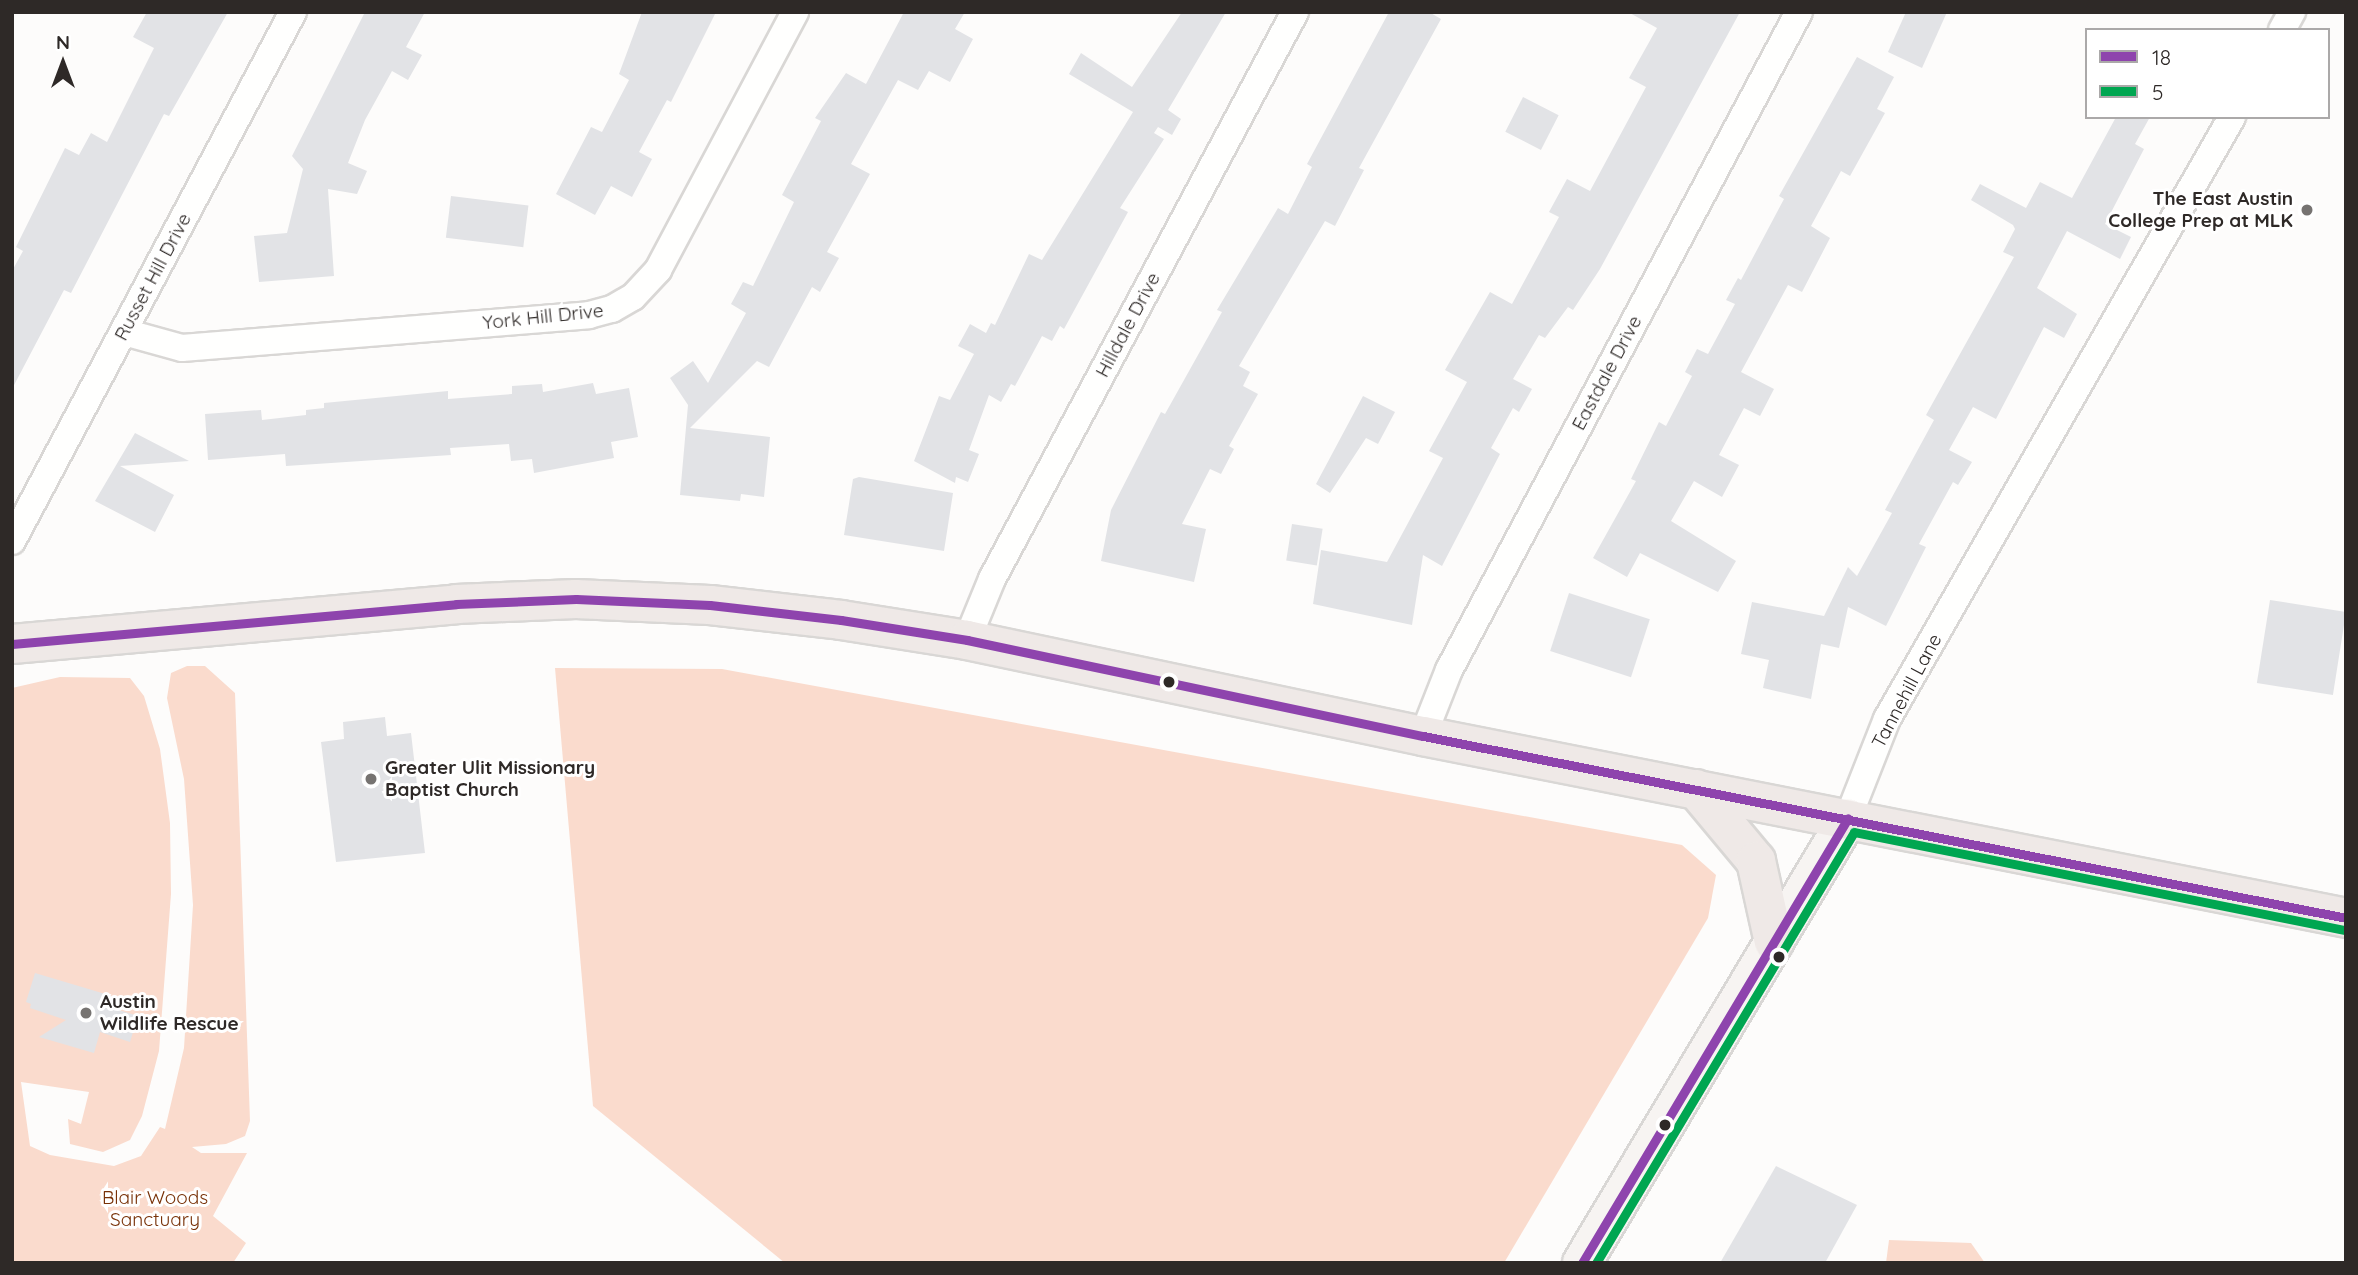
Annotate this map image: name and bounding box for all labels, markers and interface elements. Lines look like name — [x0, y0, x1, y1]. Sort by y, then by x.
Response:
north arrow — [28, 28, 98, 98]
legend — [2085, 28, 2330, 119]
text: N — [56, 30, 70, 54]
text: 18 — [2152, 44, 2171, 70]
text: 5 — [2152, 79, 2163, 105]
place label: The East Austin College Prep at MLK — [2108, 188, 2293, 232]
marker: The East Austin College Prep at MLK — [2299, 202, 2315, 218]
street label: Russet Hill Drive — [110, 209, 196, 345]
street label: Hilldale Drive — [1091, 269, 1165, 381]
street label: York Hill Drive — [481, 299, 605, 335]
street label: Eastdale Drive — [1567, 312, 1647, 434]
street label: Tannehill Lane — [1867, 630, 1947, 752]
unlabelled marker — [1162, 675, 1176, 689]
place label: Greater Ulit Missionary Baptist Church — [385, 757, 595, 801]
marker: Greater Ulit Missionary Baptist Church — [363, 771, 379, 787]
unlabelled marker — [1772, 950, 1786, 964]
place label: Austin Wildlife Rescue — [100, 991, 239, 1035]
marker: Austin Wildlife Rescue — [78, 1005, 94, 1021]
unlabelled marker — [1658, 1118, 1672, 1132]
park label: Blair Woods Sanctuary — [102, 1187, 208, 1231]

